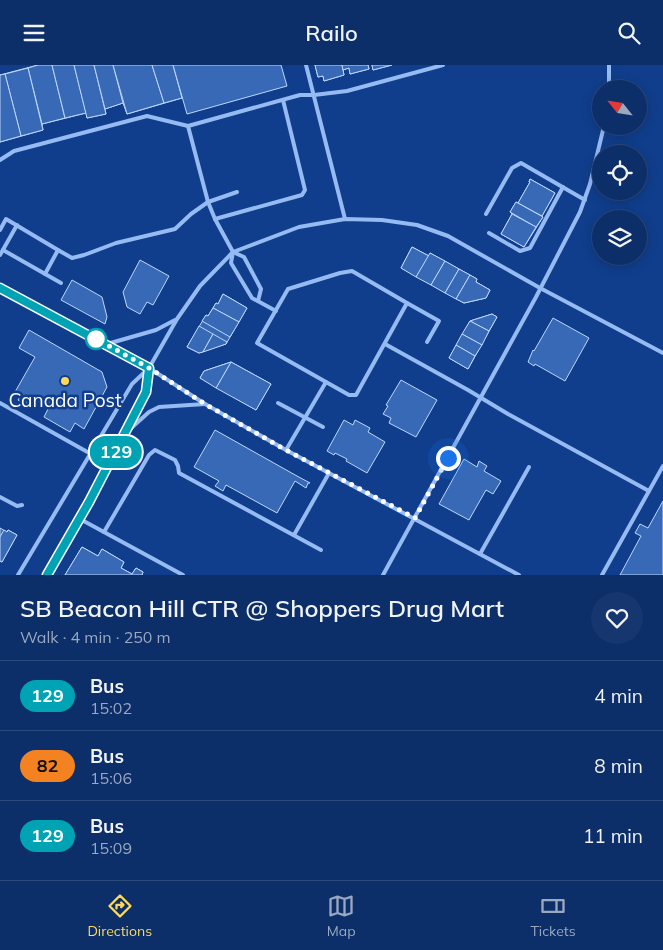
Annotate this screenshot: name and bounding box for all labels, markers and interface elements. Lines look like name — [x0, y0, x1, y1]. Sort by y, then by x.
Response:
icon: menu — [20, 19, 48, 47]
text: Railo — [305, 19, 358, 47]
icon: search — [615, 19, 643, 47]
north arrow — [592, 80, 648, 135]
map controls — [592, 80, 647, 265]
button: locate — [592, 145, 647, 200]
button: layers — [592, 210, 647, 265]
unlabelled marker — [85, 328, 107, 350]
marker: Canada Post — [59, 375, 71, 387]
place label: Canada Post — [8, 388, 122, 412]
line badge: 129 — [87, 436, 145, 468]
text: 129 — [100, 440, 132, 463]
your location — [436, 446, 461, 471]
button: heart — [591, 592, 643, 644]
text: SB Beacon Hill CTR @ Shoppers Drug Mart — [20, 593, 504, 623]
text: Walk · 4 min · 250 m — [20, 627, 171, 647]
text: Bus — [90, 674, 124, 698]
text: 129 — [31, 684, 64, 707]
text: 4 min — [594, 684, 643, 708]
text: 15:02 — [90, 698, 132, 718]
text: Bus — [90, 744, 124, 768]
text: 82 — [37, 754, 58, 777]
text: 8 min — [594, 754, 643, 778]
text: 15:06 — [90, 768, 132, 788]
text: Bus — [90, 814, 124, 838]
text: 129 — [31, 824, 64, 847]
text: 11 min — [583, 824, 643, 848]
text: 15:09 — [90, 838, 132, 858]
tab: Directions — [87, 892, 152, 940]
tab: Map — [327, 892, 356, 940]
tab: Tickets — [530, 892, 576, 940]

